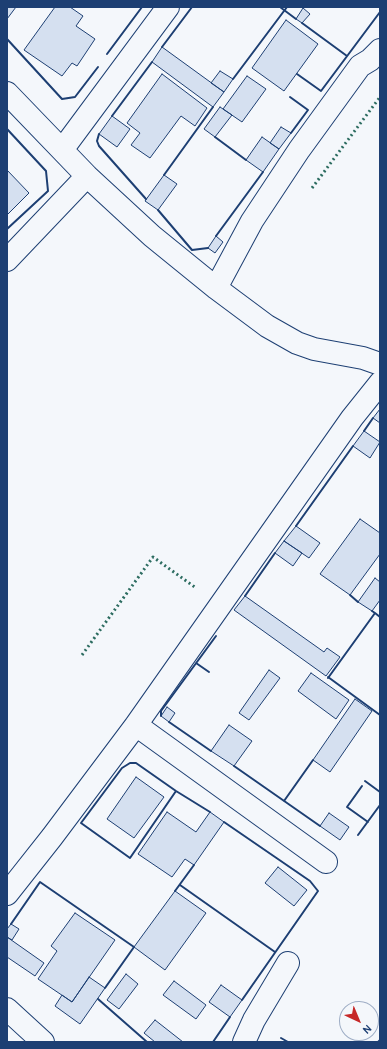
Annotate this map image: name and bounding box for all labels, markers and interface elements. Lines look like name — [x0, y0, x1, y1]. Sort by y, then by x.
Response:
north arrow — [339, 1001, 379, 1041]
text: N — [360, 1022, 374, 1037]

